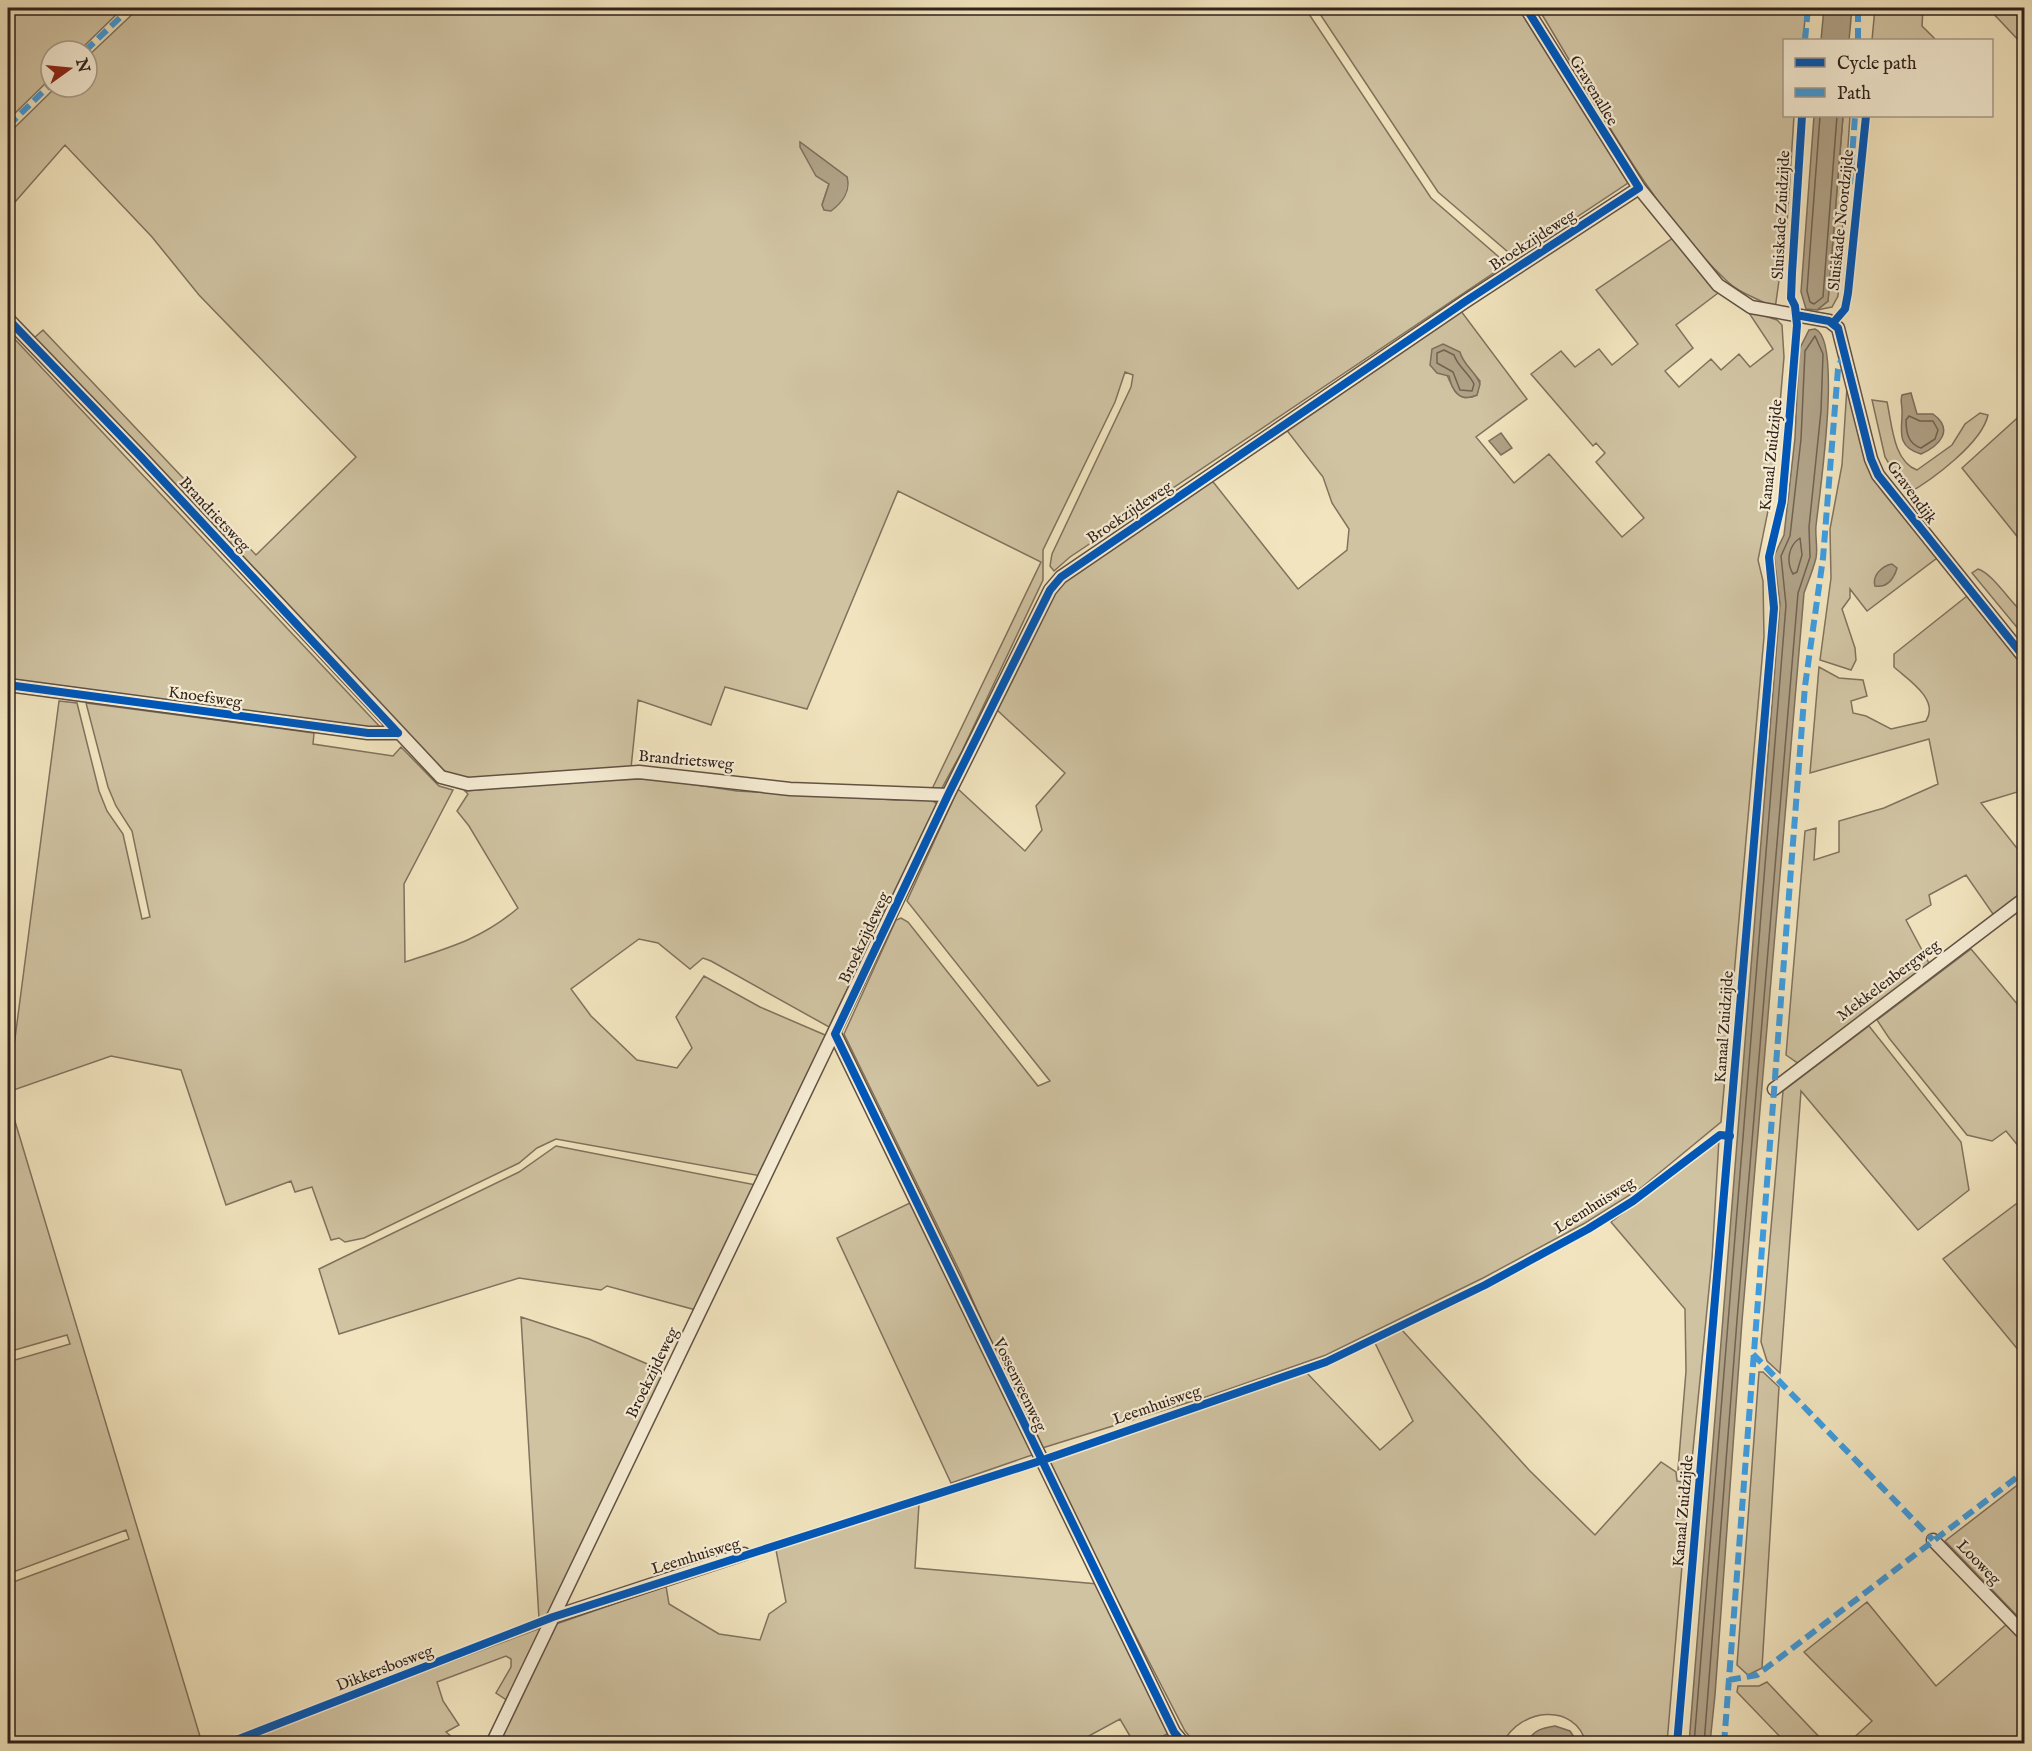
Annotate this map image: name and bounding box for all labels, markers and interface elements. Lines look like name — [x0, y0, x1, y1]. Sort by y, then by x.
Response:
north arrow — [39, 39, 99, 99]
legend — [1783, 39, 1993, 117]
street label: Gravenallee — [1564, 52, 1622, 130]
text: Cycle path — [1837, 53, 1917, 76]
text: N — [70, 55, 93, 75]
text: Path — [1837, 83, 1871, 106]
street label: Sluiskade Noordzijde — [1825, 148, 1859, 292]
street label: Sluiskade Zuidzijde — [1769, 150, 1795, 280]
street label: Broekzijdeweg — [1486, 206, 1580, 276]
street label: Kanaal Zuidzijde — [1756, 398, 1788, 512]
street label: Gravendijk — [1881, 457, 1941, 529]
street label: Brandrietsweg — [174, 473, 254, 557]
street label: Broekzijdeweg — [1083, 477, 1177, 549]
street label: Knoefsweg — [167, 683, 243, 713]
street label: Brandrietsweg — [638, 747, 735, 775]
street label: Broekzijdeweg — [835, 889, 895, 987]
street label: Mekkelenbergweg — [1834, 936, 1945, 1026]
street label: Kanaal Zuidzijde — [1711, 970, 1739, 1084]
street label: Leemhuisweg — [1551, 1173, 1639, 1239]
street label: Broekzijdeweg — [622, 1324, 684, 1422]
street label: Vossenveenweg — [987, 1334, 1050, 1435]
street label: Leemhuisweg — [1110, 1382, 1204, 1430]
street label: Kanaal Zuidzijde — [1669, 1454, 1699, 1568]
street label: Leemhuisweg — [649, 1534, 743, 1580]
street label: Looweg — [1952, 1536, 2005, 1590]
street label: Dikkersbosweg — [334, 1641, 437, 1697]

